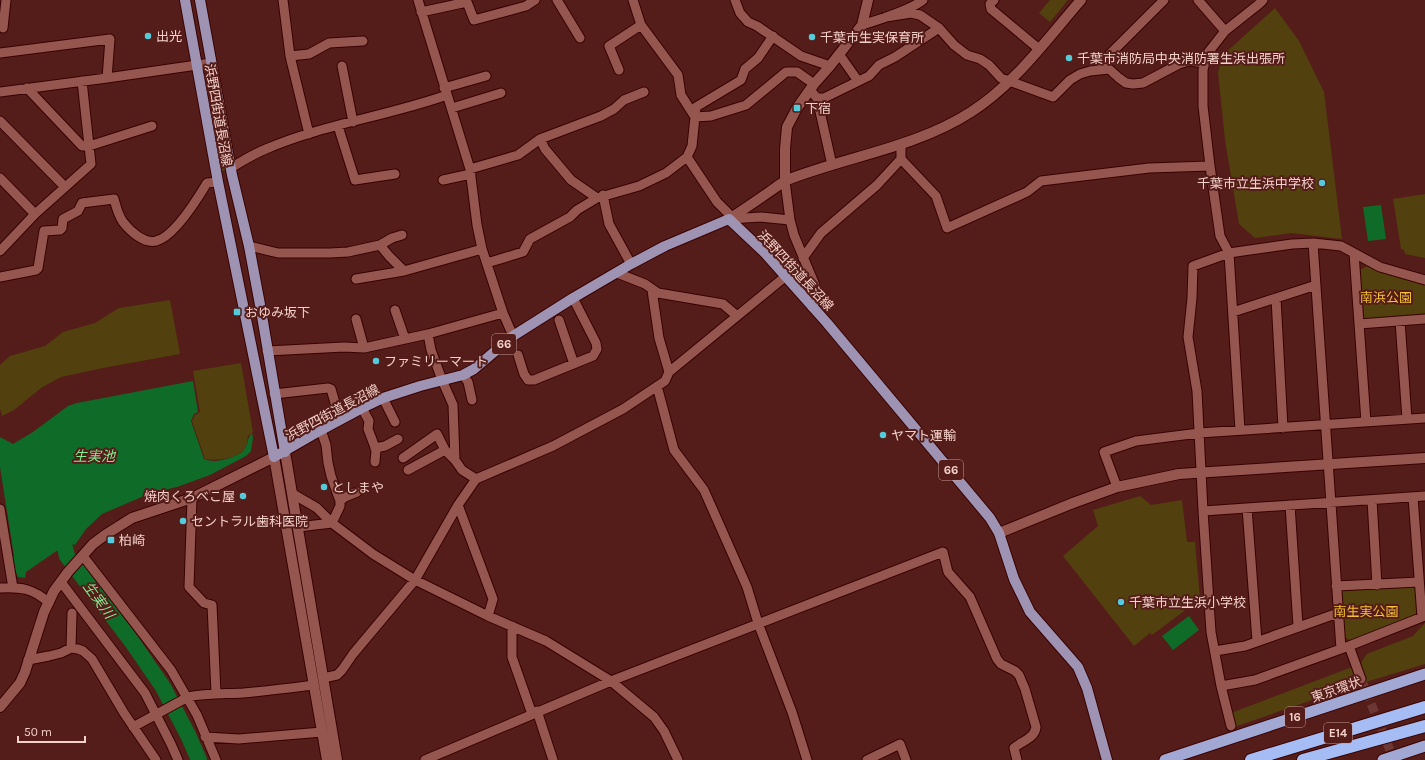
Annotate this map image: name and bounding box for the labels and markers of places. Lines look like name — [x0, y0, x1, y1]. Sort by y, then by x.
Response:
place label: 出光 — [156, 29, 182, 44]
place label: 千葉市生実保育所 — [820, 30, 924, 45]
marker: 出光 — [143, 31, 153, 41]
marker: 千葉市生実保育所 — [807, 32, 817, 42]
place label: 千葉市消防局中央消防署生浜出張所 — [1077, 51, 1285, 66]
marker: 千葉市消防局中央消防署生浜出張所 — [1064, 53, 1074, 63]
place label: 下宿 — [805, 101, 831, 116]
marker: 下宿 — [792, 103, 802, 113]
place label: 千葉市立生浜中学校 — [1197, 176, 1314, 191]
marker: 千葉市立生浜中学校 — [1317, 178, 1327, 188]
place label: おゆみ坂下 — [245, 305, 310, 320]
marker: おゆみ坂下 — [232, 307, 242, 317]
place label: ファミリーマート — [384, 354, 488, 369]
marker: ファミリーマート — [371, 356, 381, 366]
place label: ヤマト運輸 — [891, 428, 956, 443]
marker: ヤマト運輸 — [878, 430, 888, 440]
place label: としまや — [332, 480, 384, 495]
marker: としまや — [319, 482, 329, 492]
place label: 焼肉くろべこ屋 — [144, 489, 235, 504]
marker: 焼肉くろべこ屋 — [238, 491, 248, 501]
place label: セントラル歯科医院 — [191, 514, 308, 529]
marker: セントラル歯科医院 — [178, 516, 188, 526]
place label: 柏崎 — [119, 533, 145, 548]
marker: 柏崎 — [106, 535, 116, 545]
place label: 千葉市立生浜小学校 — [1129, 595, 1246, 610]
marker: 千葉市立生浜小学校 — [1116, 597, 1126, 607]

